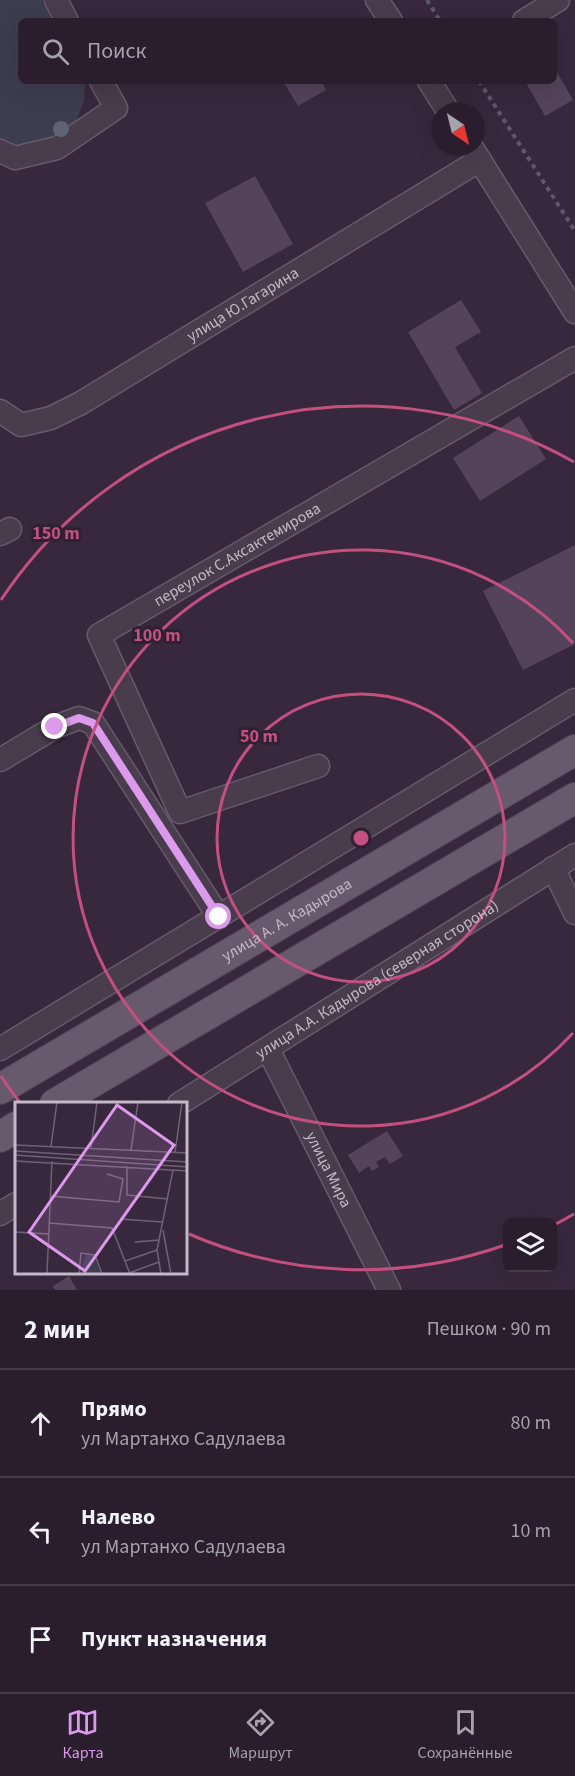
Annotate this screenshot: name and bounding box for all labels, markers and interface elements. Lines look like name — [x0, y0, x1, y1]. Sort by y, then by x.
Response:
search box — [18, 18, 557, 84]
icon: search — [39, 35, 72, 68]
text: Поиск — [87, 35, 146, 67]
north arrow — [431, 102, 485, 156]
street label: улица Ю.Гагарина — [183, 262, 303, 347]
street label: переулок С.Аксактемирова — [150, 497, 325, 612]
text: 150 m — [32, 521, 80, 546]
text: 100 m — [133, 623, 181, 648]
route end — [41, 713, 67, 739]
text: 50 m — [240, 724, 278, 749]
centre of rings — [351, 828, 371, 848]
street label: улица А. А. Кадырова — [218, 873, 356, 967]
street label: улица А.А. Кадырова (северная сторона) — [251, 895, 503, 1064]
route start — [205, 903, 231, 929]
inset map — [15, 1102, 188, 1275]
street label: улица Мира — [300, 1128, 357, 1212]
map controls — [503, 1218, 557, 1272]
button: layers — [503, 1218, 557, 1272]
text: 2 мин — [24, 1311, 90, 1348]
text: Пешком · 90 m — [427, 1315, 551, 1343]
text: Прямо — [81, 1393, 147, 1425]
icon: ahead — [24, 1407, 57, 1440]
text: 80 m — [511, 1409, 551, 1437]
text: ул Мартанхо Садулаева — [81, 1425, 286, 1453]
text: Налево — [81, 1501, 155, 1533]
icon: left — [24, 1515, 57, 1548]
text: 10 m — [511, 1517, 551, 1545]
text: ул Мартанхо Садулаева — [81, 1533, 286, 1561]
icon: arrive — [24, 1623, 57, 1656]
text: Пункт назначения — [81, 1623, 267, 1655]
tab: Карта — [62, 1706, 103, 1764]
tab: Маршрут — [228, 1706, 293, 1764]
tab: Сохранённые — [418, 1706, 513, 1764]

